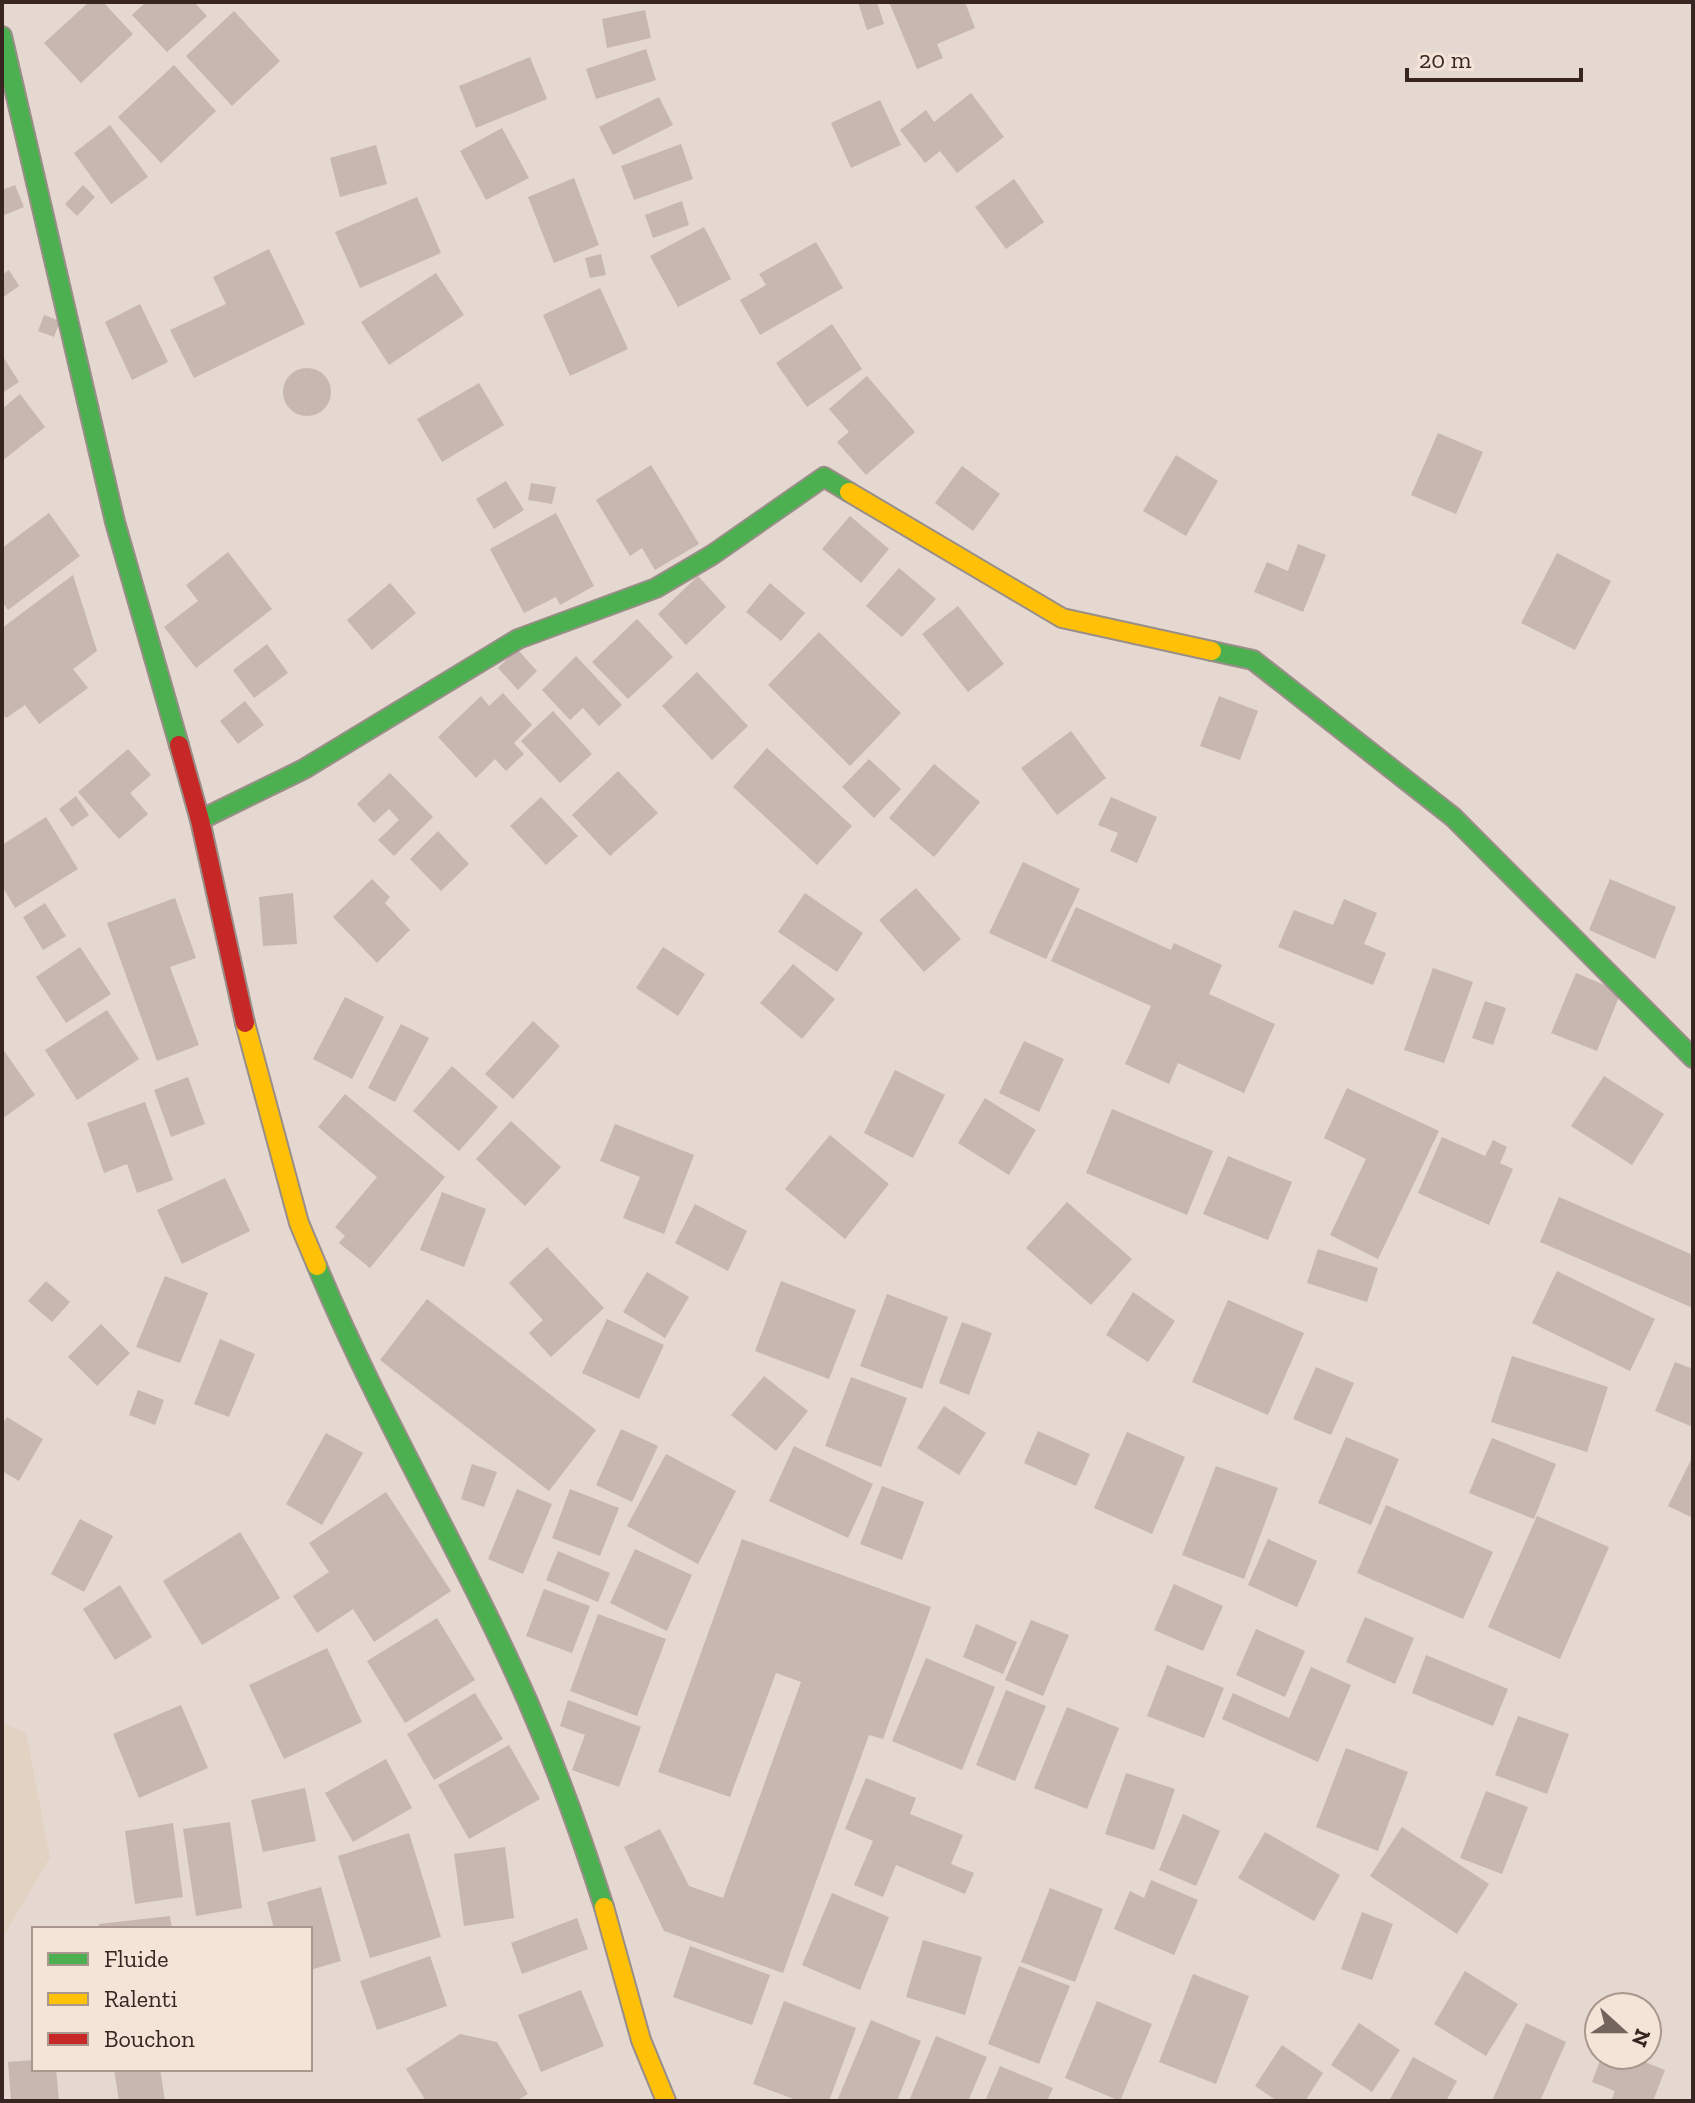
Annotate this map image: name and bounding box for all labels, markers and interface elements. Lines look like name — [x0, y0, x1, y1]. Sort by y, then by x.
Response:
scale bar — [1407, 32, 1581, 82]
text: 20 m — [1419, 45, 1472, 74]
legend — [32, 1927, 312, 2071]
text: Fluide — [104, 1944, 168, 1973]
text: Ralenti — [104, 1984, 178, 2013]
north arrow — [1583, 1991, 1663, 2071]
text: Bouchon — [104, 2024, 195, 2053]
text: N — [1626, 2025, 1657, 2051]

